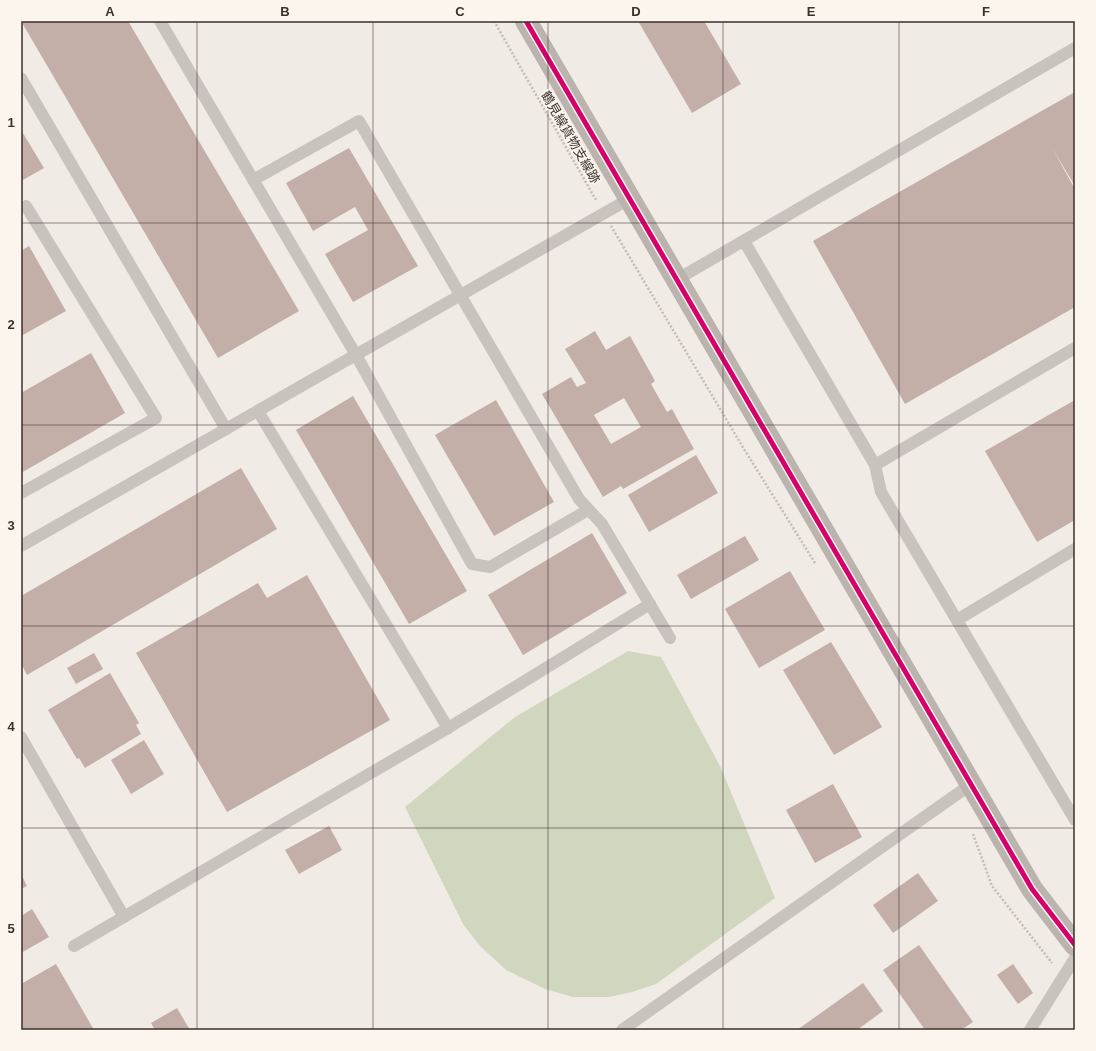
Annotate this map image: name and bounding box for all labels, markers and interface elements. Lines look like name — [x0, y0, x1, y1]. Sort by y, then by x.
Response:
text: A — [105, 4, 115, 19]
text: B — [280, 4, 290, 19]
text: C — [455, 4, 465, 19]
text: D — [631, 4, 641, 19]
text: E — [807, 4, 816, 19]
text: F — [982, 4, 990, 19]
street label: 鶴見線貨物支線跡 — [538, 88, 603, 186]
text: 1 — [7, 115, 15, 130]
text: 2 — [7, 317, 15, 332]
text: 3 — [7, 518, 15, 533]
text: 4 — [7, 719, 15, 734]
text: 5 — [7, 921, 15, 936]

